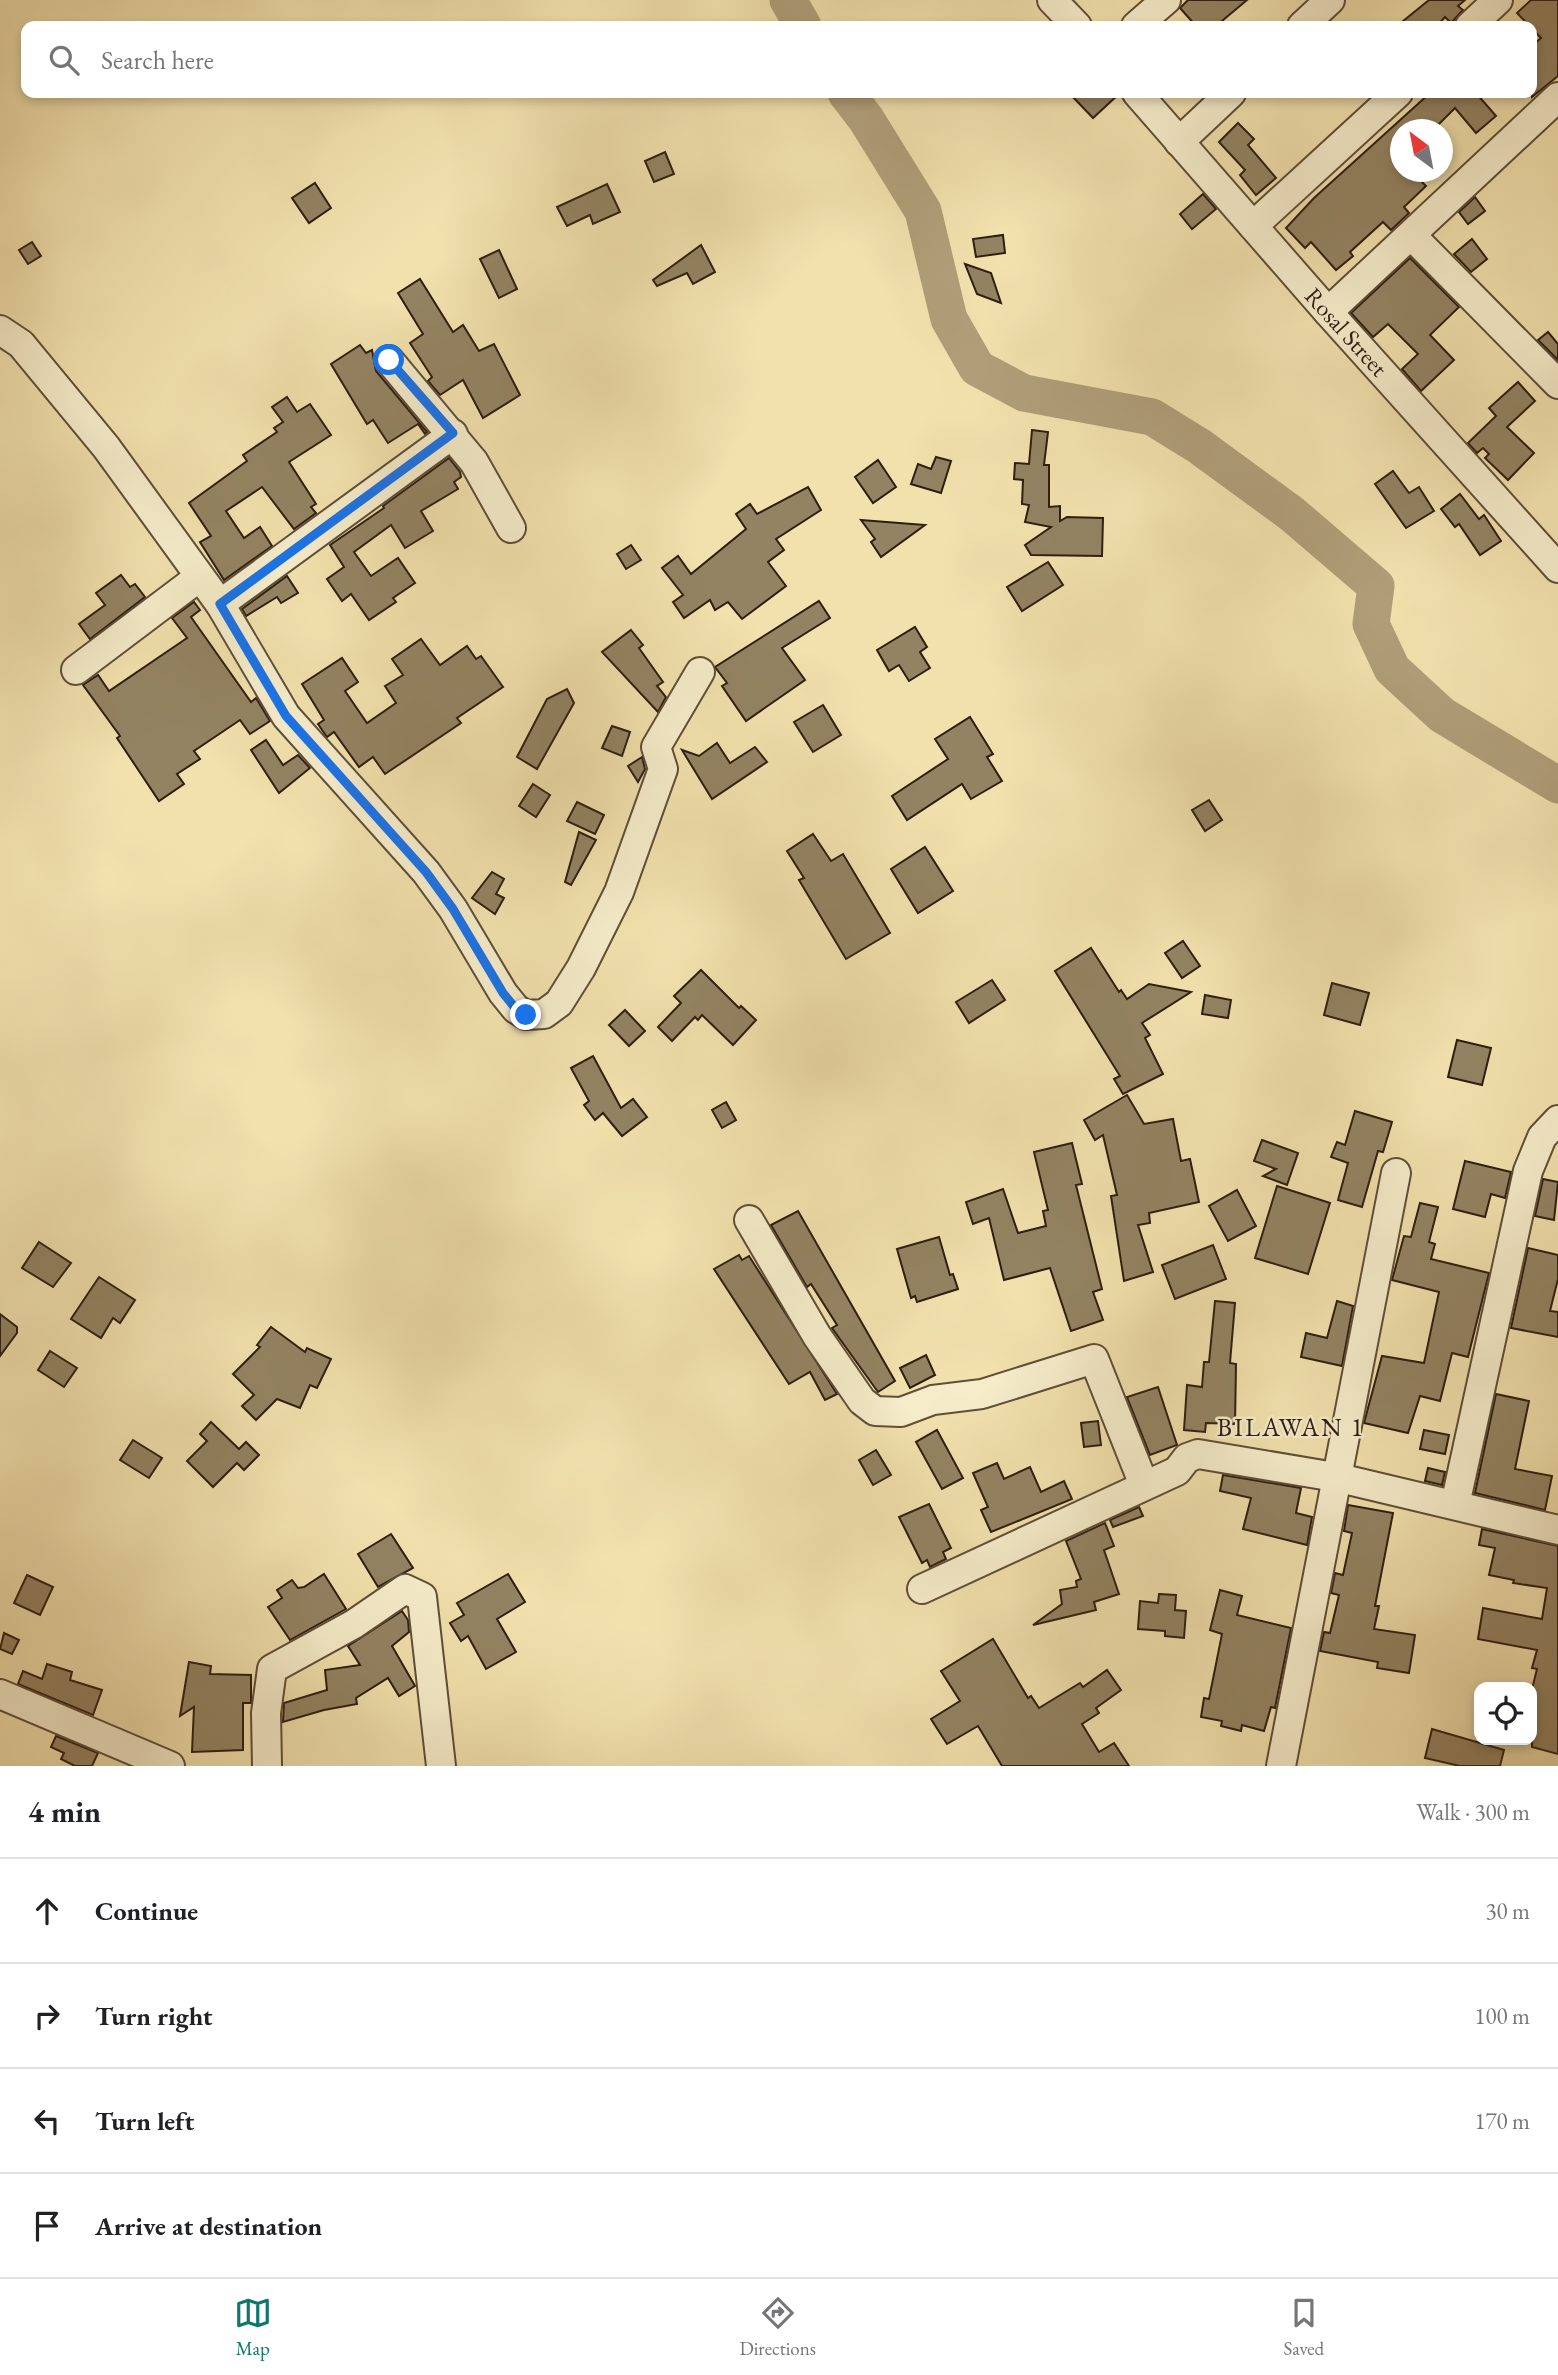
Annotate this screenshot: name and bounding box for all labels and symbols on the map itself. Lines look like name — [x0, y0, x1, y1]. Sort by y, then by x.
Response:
north arrow — [1390, 119, 1453, 182]
street label: Rosal Street — [1298, 281, 1395, 383]
route start — [373, 344, 404, 375]
route end — [510, 999, 541, 1030]
district label: BILAWAN 1 — [1217, 1410, 1365, 1444]

